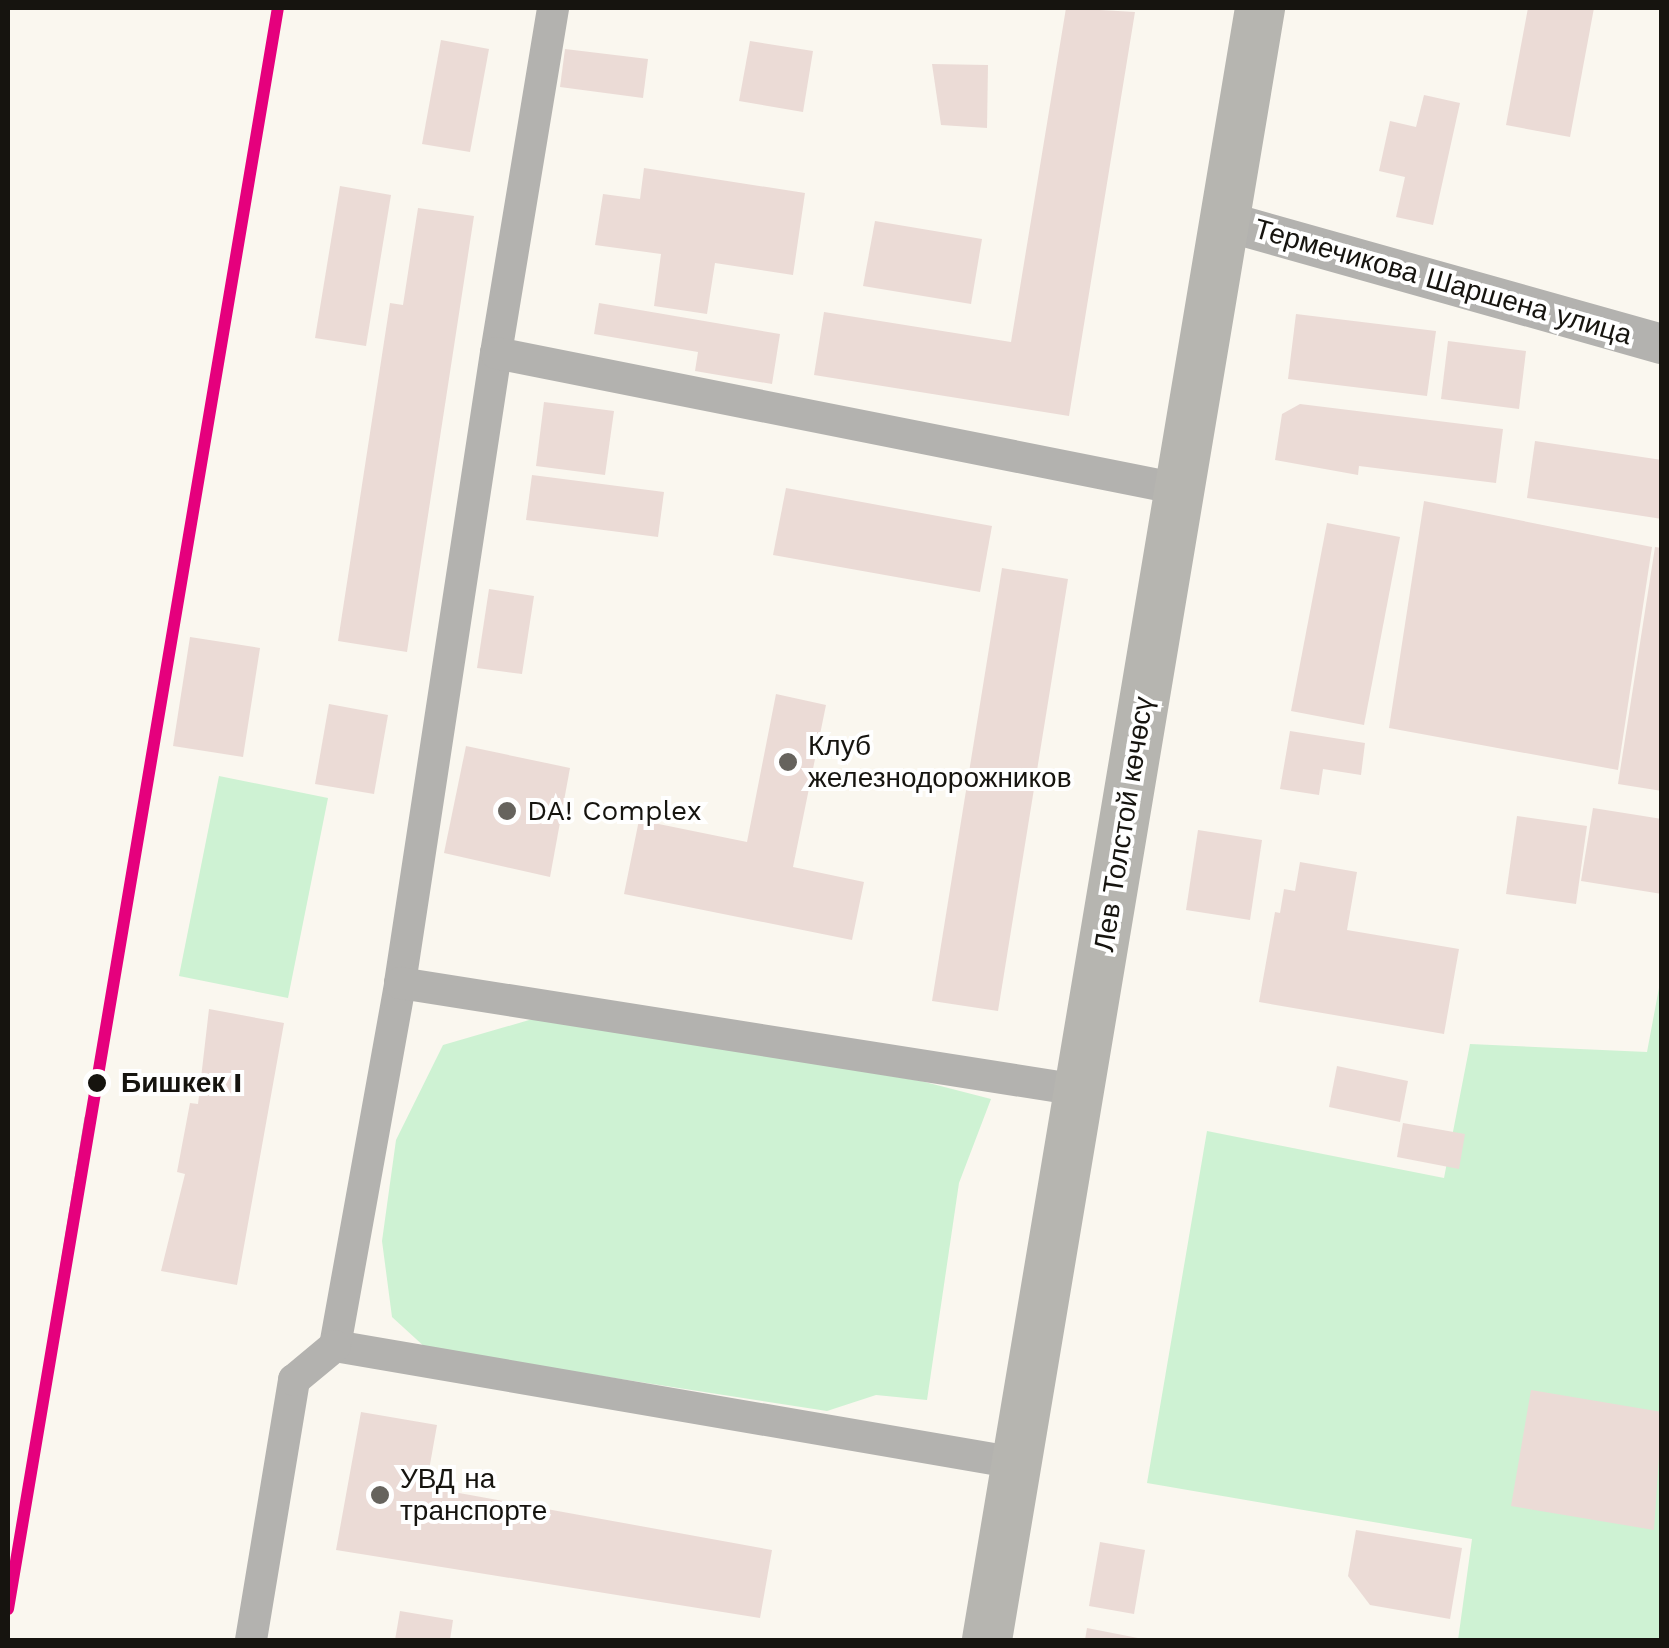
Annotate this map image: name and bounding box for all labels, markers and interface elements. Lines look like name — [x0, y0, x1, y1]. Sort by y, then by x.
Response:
street label: Термечикова Шаршена улица — [1250, 212, 1636, 352]
street label: Лев Толстой көчөсү — [1087, 694, 1161, 954]
place label: Клуб железнодорожников — [808, 729, 1072, 795]
marker: Клуб железнодорожников — [777, 751, 799, 773]
place label: DA! Complex — [527, 794, 702, 828]
marker: DA! Complex — [496, 800, 518, 822]
place label: Бишкек I — [121, 1066, 242, 1100]
marker: Бишкек I — [82, 1068, 112, 1098]
place label: УВД на транспорте — [400, 1462, 547, 1528]
marker: УВД на транспорте — [369, 1484, 391, 1506]

